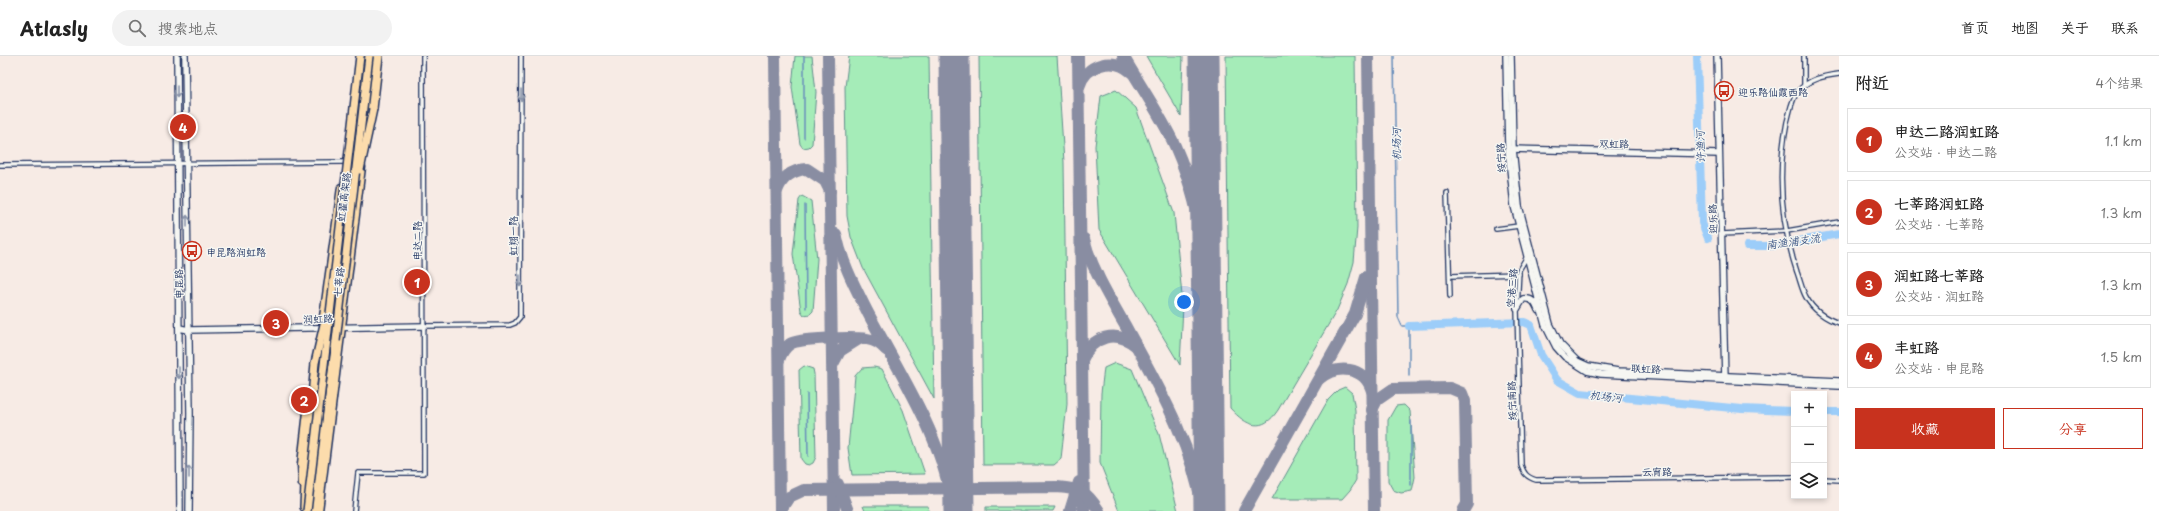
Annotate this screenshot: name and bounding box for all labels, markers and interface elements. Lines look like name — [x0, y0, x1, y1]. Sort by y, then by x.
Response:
search box — [112, 10, 392, 46]
text: Atlasly — [20, 14, 88, 42]
text: 搜索地点 — [158, 16, 218, 39]
icon: search — [126, 17, 148, 39]
text: 首页 — [1961, 17, 1989, 38]
text: 地图 — [2011, 17, 2039, 38]
text: 关于 — [2061, 17, 2089, 38]
text: 联系 — [2111, 17, 2139, 38]
text: 附近 — [1855, 69, 1889, 95]
text: 4个结果 — [2095, 73, 2143, 92]
bus stop icon: 迎乐路仙霞西路 — [1713, 80, 1735, 102]
place label: 迎乐路仙霞西路 — [1738, 84, 1808, 99]
one-way arrow — [173, 85, 181, 98]
one-way arrow — [517, 88, 525, 101]
pin: 4 — [170, 112, 196, 142]
text: 申达二路润虹路 — [1894, 119, 1999, 142]
water label: 机场河 — [1387, 125, 1405, 161]
water label: 许渔河 — [1691, 128, 1709, 164]
text: 1 — [1866, 131, 1872, 150]
text: 1.1 km — [2105, 131, 2142, 150]
street label: 双虹路 — [1599, 135, 1629, 151]
text: 公交站 · 申达二路 — [1894, 142, 1997, 161]
street label: 绥宁路 — [1492, 143, 1508, 173]
street label: 虹翟高架路 — [333, 171, 353, 223]
text: 七莘路润虹路 — [1894, 191, 1984, 214]
text: 2 — [1864, 203, 1874, 222]
text: 1.3 km — [2101, 203, 2142, 222]
street label: 迎乐路 — [1704, 204, 1720, 234]
text: 公交站 · 七莘路 — [1894, 214, 1984, 233]
one-way arrow — [183, 215, 191, 228]
street label: 虹翔一路 — [505, 216, 520, 256]
street label: 申达二路 — [409, 221, 424, 261]
water label: 南渔浦支流 — [1765, 229, 1822, 253]
bus stop icon: 申昆路润虹路 — [181, 240, 203, 262]
place label: 申昆路润虹路 — [206, 244, 266, 259]
text: 润虹路七莘路 — [1894, 263, 1984, 286]
street label: 七莘路 — [329, 266, 347, 298]
pin: 1 — [404, 267, 430, 297]
street label: 空港三路 — [1502, 267, 1520, 309]
street label: 申昆路 — [170, 269, 186, 299]
one-way arrow — [516, 274, 524, 287]
text: 3 — [1865, 275, 1873, 294]
text: 1.3 km — [2101, 275, 2142, 294]
text: 公交站 · 润虹路 — [1894, 286, 1984, 305]
your location — [1174, 292, 1194, 312]
pin: 3 — [263, 308, 289, 338]
street label: 润虹路 — [303, 310, 333, 326]
text: 丰虹路 — [1894, 335, 1939, 358]
text: 4 — [1865, 347, 1873, 366]
text: 1.5 km — [2101, 347, 2142, 366]
text: 公交站 · 申昆路 — [1894, 358, 1984, 377]
street label: 联虹路 — [1631, 360, 1661, 376]
one-way arrow — [175, 366, 183, 379]
street label: 绥宁南路 — [1503, 381, 1519, 421]
pin: 2 — [291, 385, 317, 415]
water label: 机场河 — [1589, 386, 1625, 406]
map controls — [1791, 391, 1827, 499]
button: + — [1791, 391, 1827, 427]
button: 收藏 — [1855, 408, 1995, 449]
button: 分享 — [2003, 408, 2143, 449]
button: − — [1791, 427, 1827, 463]
street label: 云宵路 — [1642, 463, 1672, 479]
button: layers — [1791, 463, 1827, 499]
one-way arrow — [185, 466, 193, 479]

